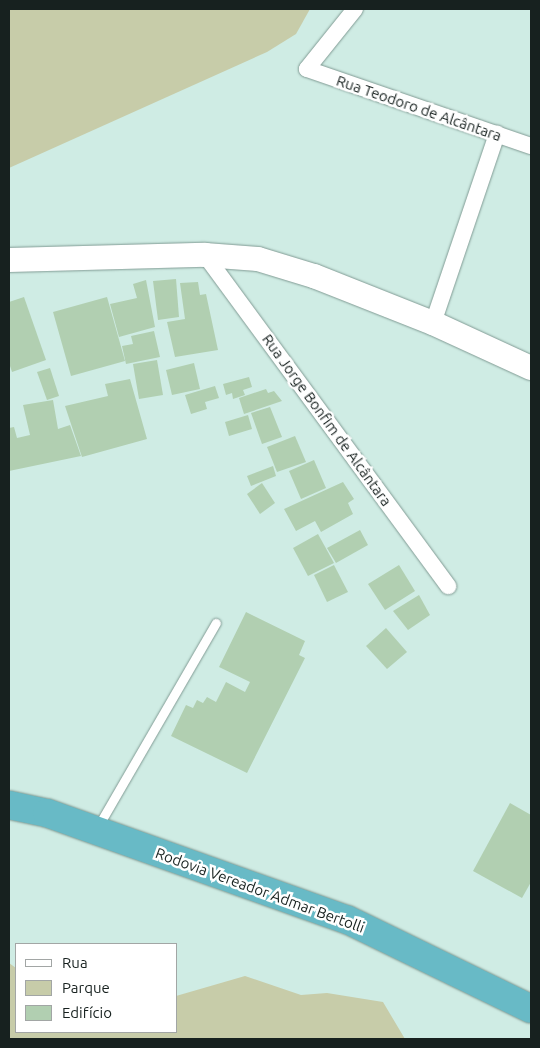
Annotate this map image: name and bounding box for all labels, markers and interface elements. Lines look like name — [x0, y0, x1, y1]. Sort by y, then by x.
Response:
street label: Rua Teodoro de Alcântara — [334, 71, 504, 145]
street label: Rua Jorge Bonfim de Alcântara — [259, 331, 395, 509]
street label: Rodovia Vereador Admar Bertolli — [153, 844, 367, 936]
legend — [15, 943, 178, 1033]
text: Rua — [62, 954, 88, 971]
text: Parque — [62, 979, 110, 996]
text: Edifício — [62, 1004, 112, 1021]

